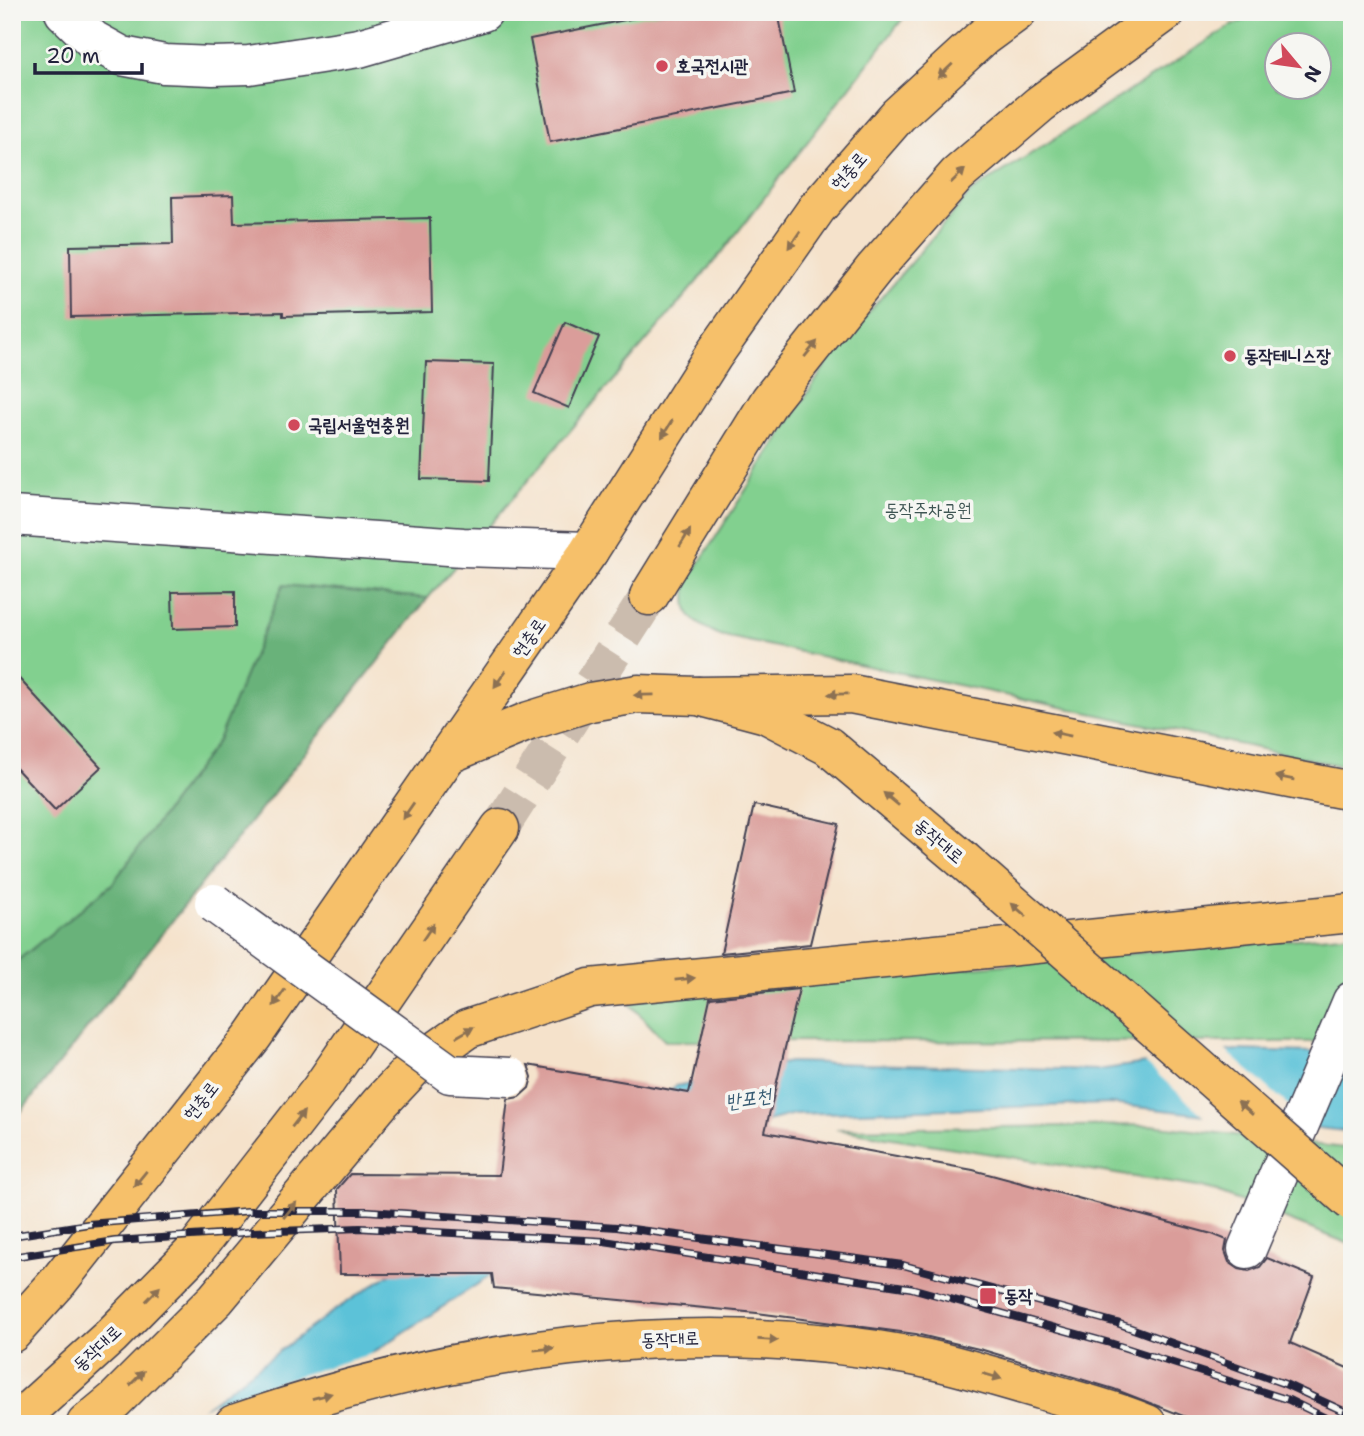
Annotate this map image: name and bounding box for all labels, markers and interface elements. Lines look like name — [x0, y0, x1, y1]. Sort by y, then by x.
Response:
scale bar — [35, 32, 142, 76]
north arrow — [1262, 32, 1332, 102]
text: 20 m — [46, 42, 100, 70]
place label: 호국전시관 — [676, 54, 749, 78]
marker: 호국전시관 — [654, 58, 670, 74]
text: N — [1298, 61, 1327, 87]
one-way arrow — [936, 63, 954, 79]
street label: 현충로 — [826, 147, 872, 195]
one-way arrow — [949, 168, 966, 184]
one-way arrow — [787, 231, 801, 249]
one-way arrow — [803, 340, 818, 358]
place label: 동작테니스장 — [1244, 344, 1331, 368]
marker: 동작테니스장 — [1222, 348, 1238, 364]
place label: 국립서울현충원 — [308, 413, 409, 437]
marker: 국립서울현충원 — [286, 417, 302, 433]
one-way arrow — [660, 420, 674, 438]
park label: 동작주차공원 — [885, 498, 971, 522]
one-way arrow — [678, 528, 691, 547]
street label: 현충로 — [507, 613, 551, 663]
one-way arrow — [493, 670, 507, 688]
one-way arrow — [826, 688, 848, 700]
one-way arrow — [633, 689, 655, 701]
one-way arrow — [1050, 729, 1072, 740]
one-way arrow — [1274, 772, 1296, 783]
one-way arrow — [882, 792, 899, 807]
one-way arrow — [401, 802, 415, 820]
street label: 동작대로 — [909, 813, 969, 869]
one-way arrow — [1010, 902, 1028, 918]
one-way arrow — [421, 923, 435, 941]
one-way arrow — [674, 973, 696, 984]
one-way arrow — [273, 989, 286, 1008]
one-way arrow — [456, 1026, 475, 1038]
street label: 현충로 — [178, 1076, 224, 1126]
water label: 반포천 — [723, 1082, 774, 1114]
one-way arrow — [1236, 1100, 1254, 1116]
one-way arrow — [291, 1110, 306, 1128]
one-way arrow — [132, 1169, 147, 1187]
one-way arrow — [282, 1202, 297, 1219]
place label: 동작 — [1004, 1284, 1033, 1308]
one-way arrow — [144, 1286, 161, 1302]
marker: 동작 — [978, 1286, 998, 1306]
street label: 동작대로 — [68, 1319, 126, 1377]
street label: 동작대로 — [641, 1326, 699, 1352]
one-way arrow — [757, 1335, 779, 1346]
one-way arrow — [533, 1343, 555, 1354]
one-way arrow — [128, 1371, 145, 1387]
one-way arrow — [981, 1371, 1003, 1382]
one-way arrow — [312, 1390, 333, 1400]

